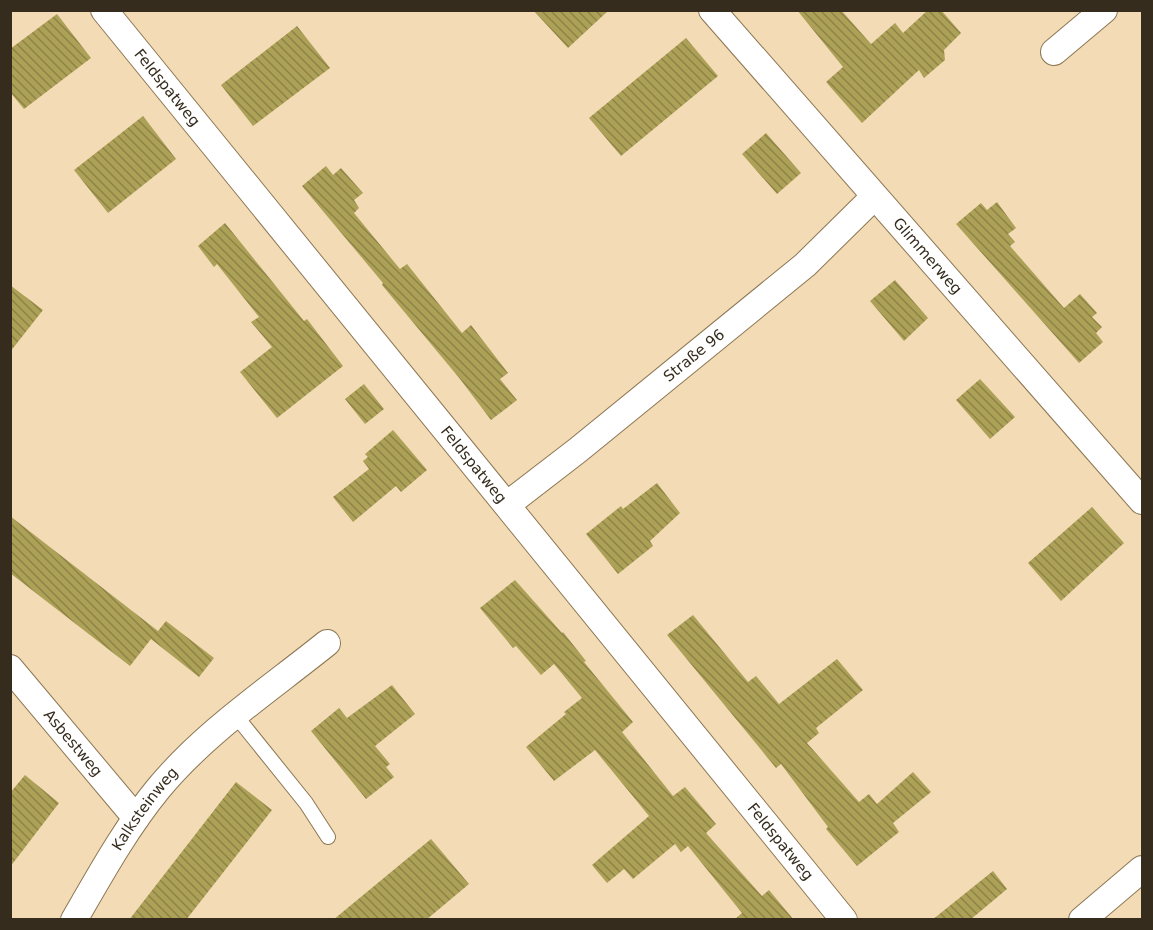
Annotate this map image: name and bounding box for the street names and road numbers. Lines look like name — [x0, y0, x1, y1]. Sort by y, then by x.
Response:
street label: Feldspatweg — [130, 45, 204, 130]
street label: Glimmerweg — [889, 214, 966, 298]
street label: Straße 96 — [660, 325, 728, 386]
street label: Feldspatweg — [437, 422, 510, 507]
street label: Asbestweg — [40, 706, 106, 780]
street label: Kalksteinweg — [108, 763, 182, 854]
street label: Feldspatweg — [744, 799, 817, 884]

